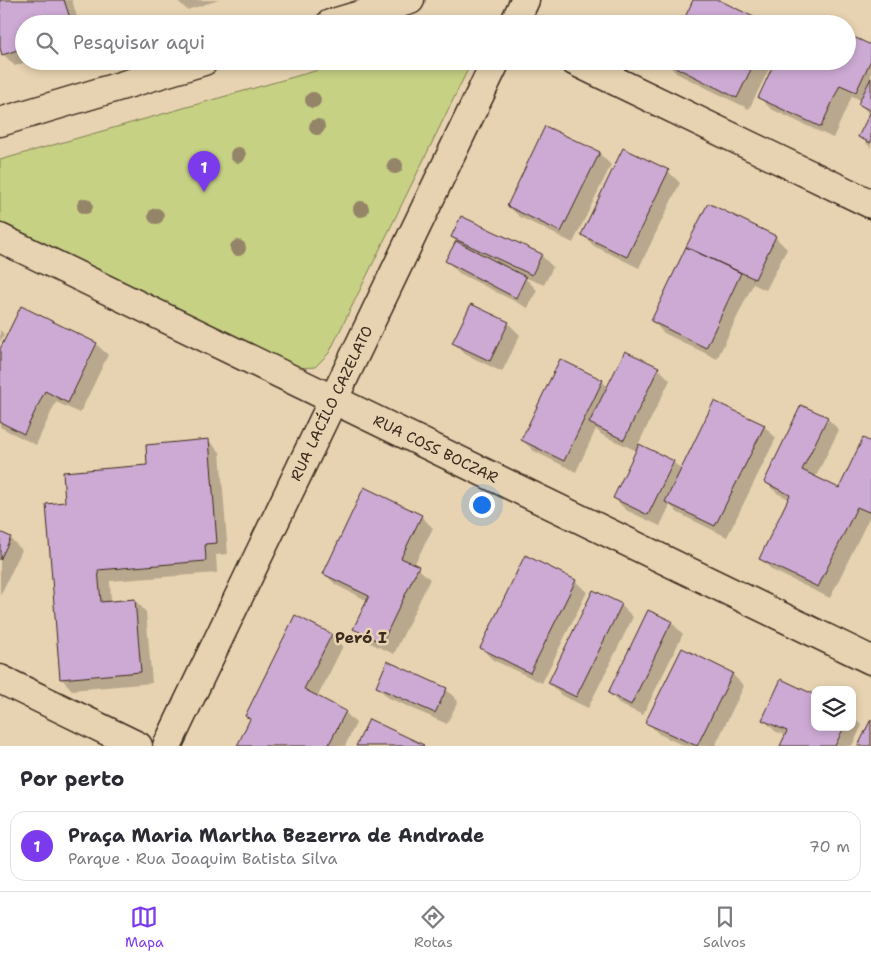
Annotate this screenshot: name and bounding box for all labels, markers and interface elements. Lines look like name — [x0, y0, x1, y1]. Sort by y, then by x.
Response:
search box — [15, 15, 856, 70]
icon: search — [33, 29, 61, 57]
text: Pesquisar aqui — [73, 30, 205, 55]
pin: 1 — [188, 151, 220, 192]
street label: RUA LACÍLO CAZELATO — [286, 322, 377, 485]
street label: RUA COSS BOCZAR — [370, 410, 501, 488]
your location — [469, 492, 495, 518]
district label: Peró I — [335, 627, 387, 648]
map controls — [811, 686, 856, 731]
button: layers — [811, 686, 856, 731]
text: Por perto — [20, 765, 124, 793]
text: Praça Maria Martha Bezerra de Andrade — [68, 823, 484, 848]
text: 1 — [33, 836, 41, 857]
text: 70 m — [809, 836, 850, 857]
text: Parque · Rua Joaquim Batista Silva — [68, 848, 337, 869]
tab: Mapa — [125, 903, 164, 951]
tab: Rotas — [414, 903, 453, 951]
tab: Salvos — [703, 903, 746, 951]

